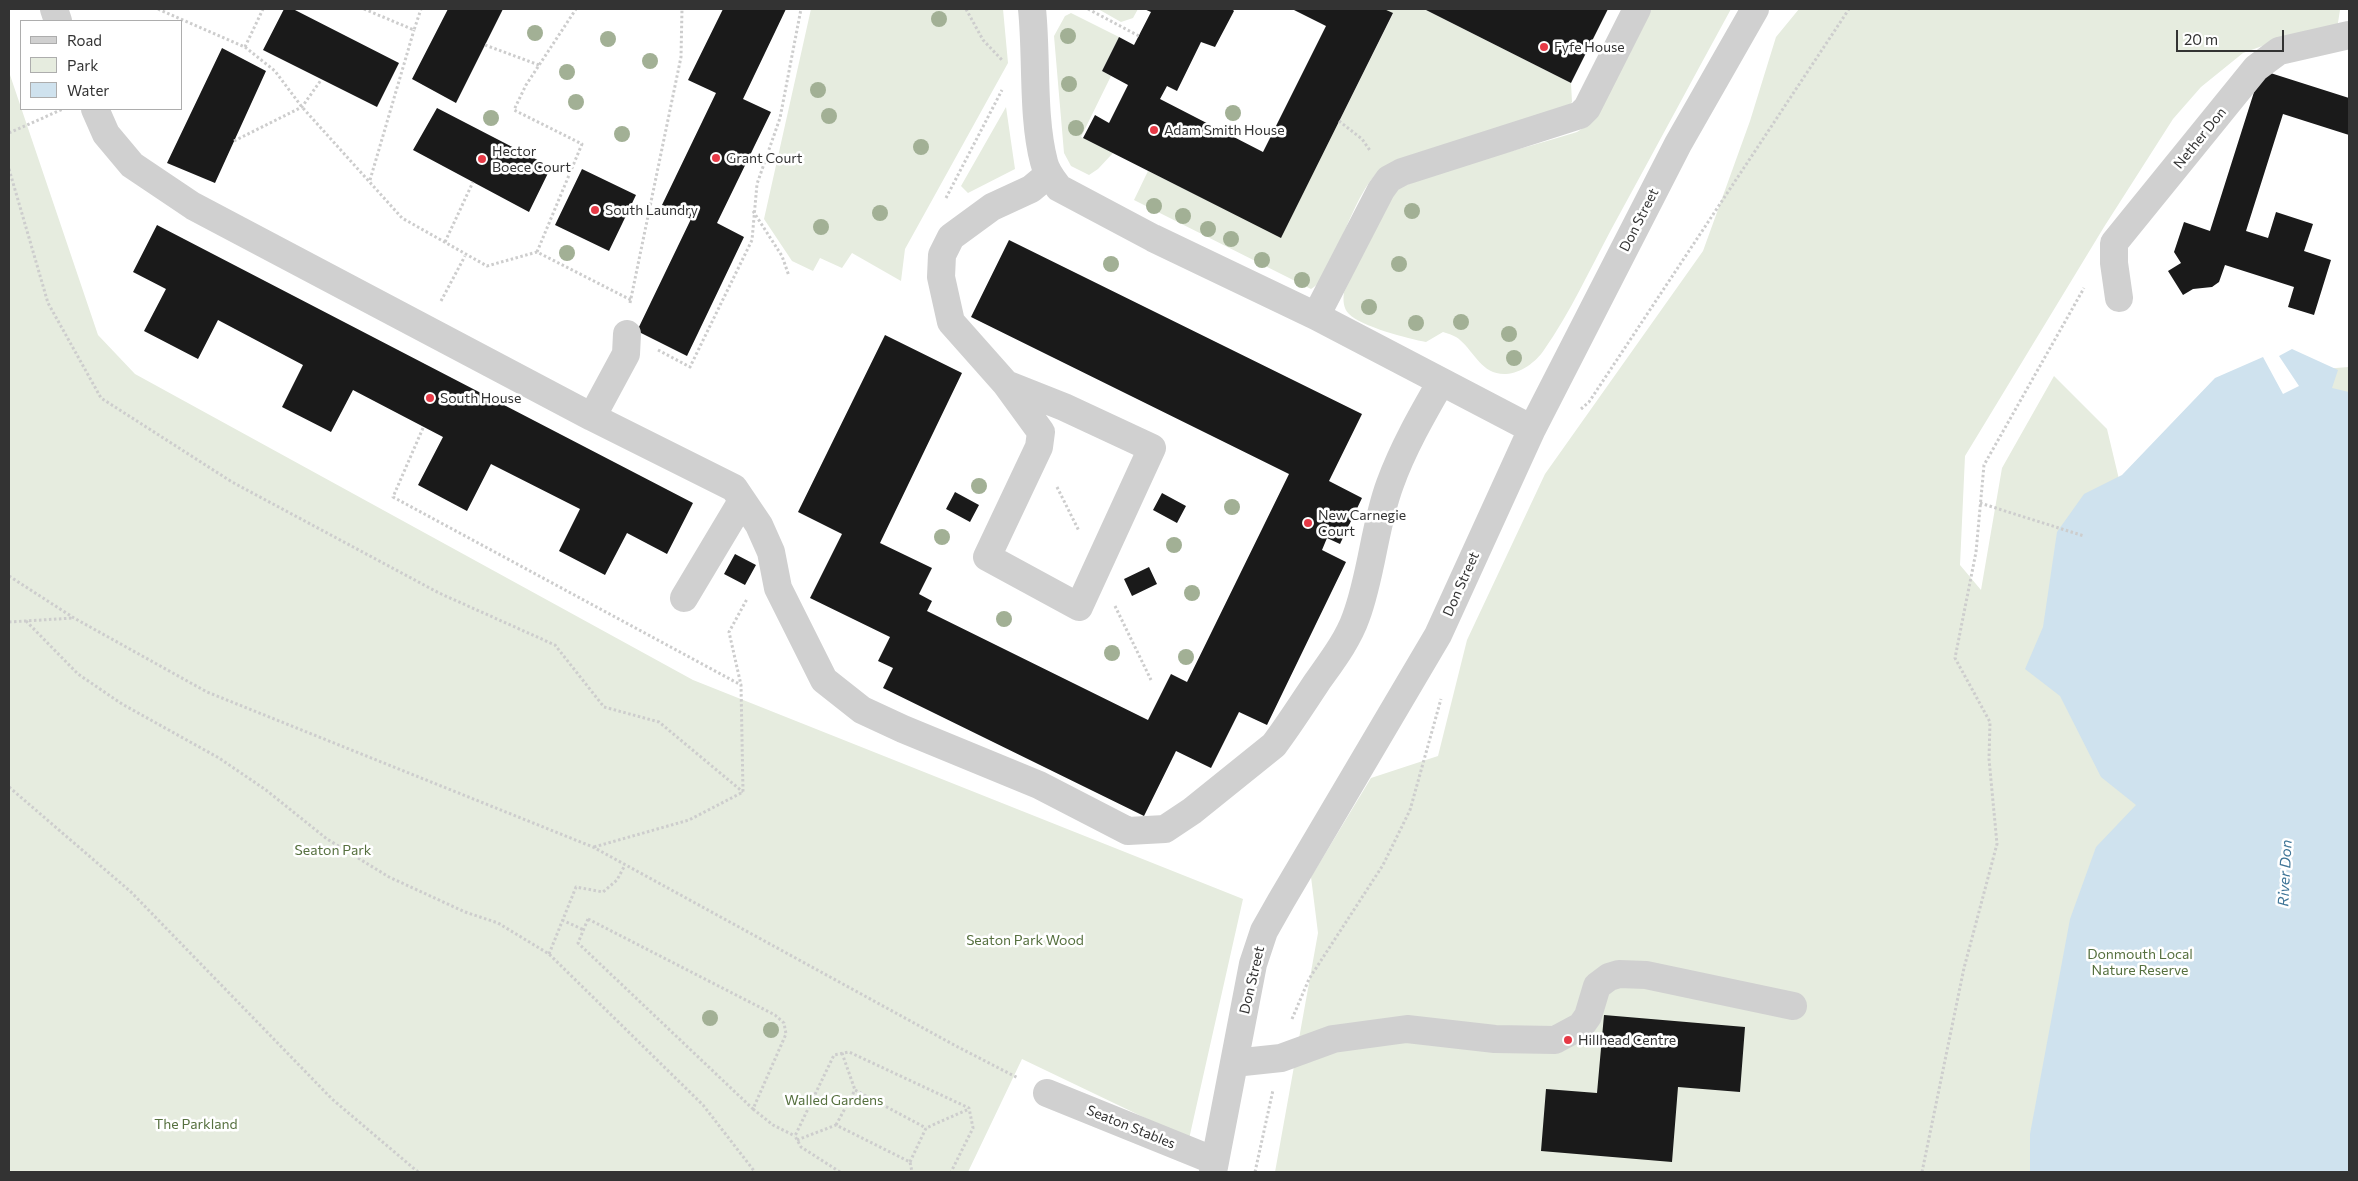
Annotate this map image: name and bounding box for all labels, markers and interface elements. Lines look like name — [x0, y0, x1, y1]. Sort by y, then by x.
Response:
legend — [20, 20, 182, 110]
scale bar — [2178, 20, 2286, 52]
text: 20 m — [2184, 30, 2218, 48]
text: Road — [67, 31, 102, 49]
place label: Fyfe House — [1554, 39, 1625, 55]
marker: Fyfe House — [1538, 41, 1550, 53]
text: Park — [67, 56, 98, 74]
text: Water — [67, 81, 109, 99]
street label: Nether Don — [2170, 104, 2230, 172]
place label: Adam Smith House — [1164, 122, 1285, 138]
marker: Adam Smith House — [1148, 124, 1160, 136]
place label: Hector Boece Court — [492, 143, 571, 176]
place label: Grant Court — [726, 150, 803, 166]
marker: Grant Court — [710, 152, 722, 164]
marker: Hector Boece Court — [476, 153, 488, 165]
street label: Don Street — [1616, 185, 1662, 255]
place label: South Laundry — [605, 202, 698, 218]
marker: South Laundry — [589, 204, 601, 216]
place label: South House — [440, 390, 521, 406]
marker: South House — [424, 392, 436, 404]
place label: New Carnegie Court — [1318, 507, 1406, 540]
marker: New Carnegie Court — [1302, 517, 1314, 529]
street label: Don Street — [1439, 549, 1483, 619]
water label: River Don — [2274, 839, 2296, 907]
park label: Seaton Park — [295, 842, 371, 858]
park label: Seaton Park Wood — [966, 932, 1084, 948]
street label: Don Street — [1236, 945, 1268, 1015]
park label: Donmouth Local Nature Reserve — [2087, 946, 2193, 979]
place label: Hillhead Centre — [1578, 1032, 1676, 1048]
marker: Hillhead Centre — [1562, 1034, 1574, 1046]
park label: Walled Gardens — [785, 1092, 883, 1108]
street label: Seaton Stables — [1084, 1102, 1178, 1152]
park label: The Parkland — [154, 1116, 238, 1132]

